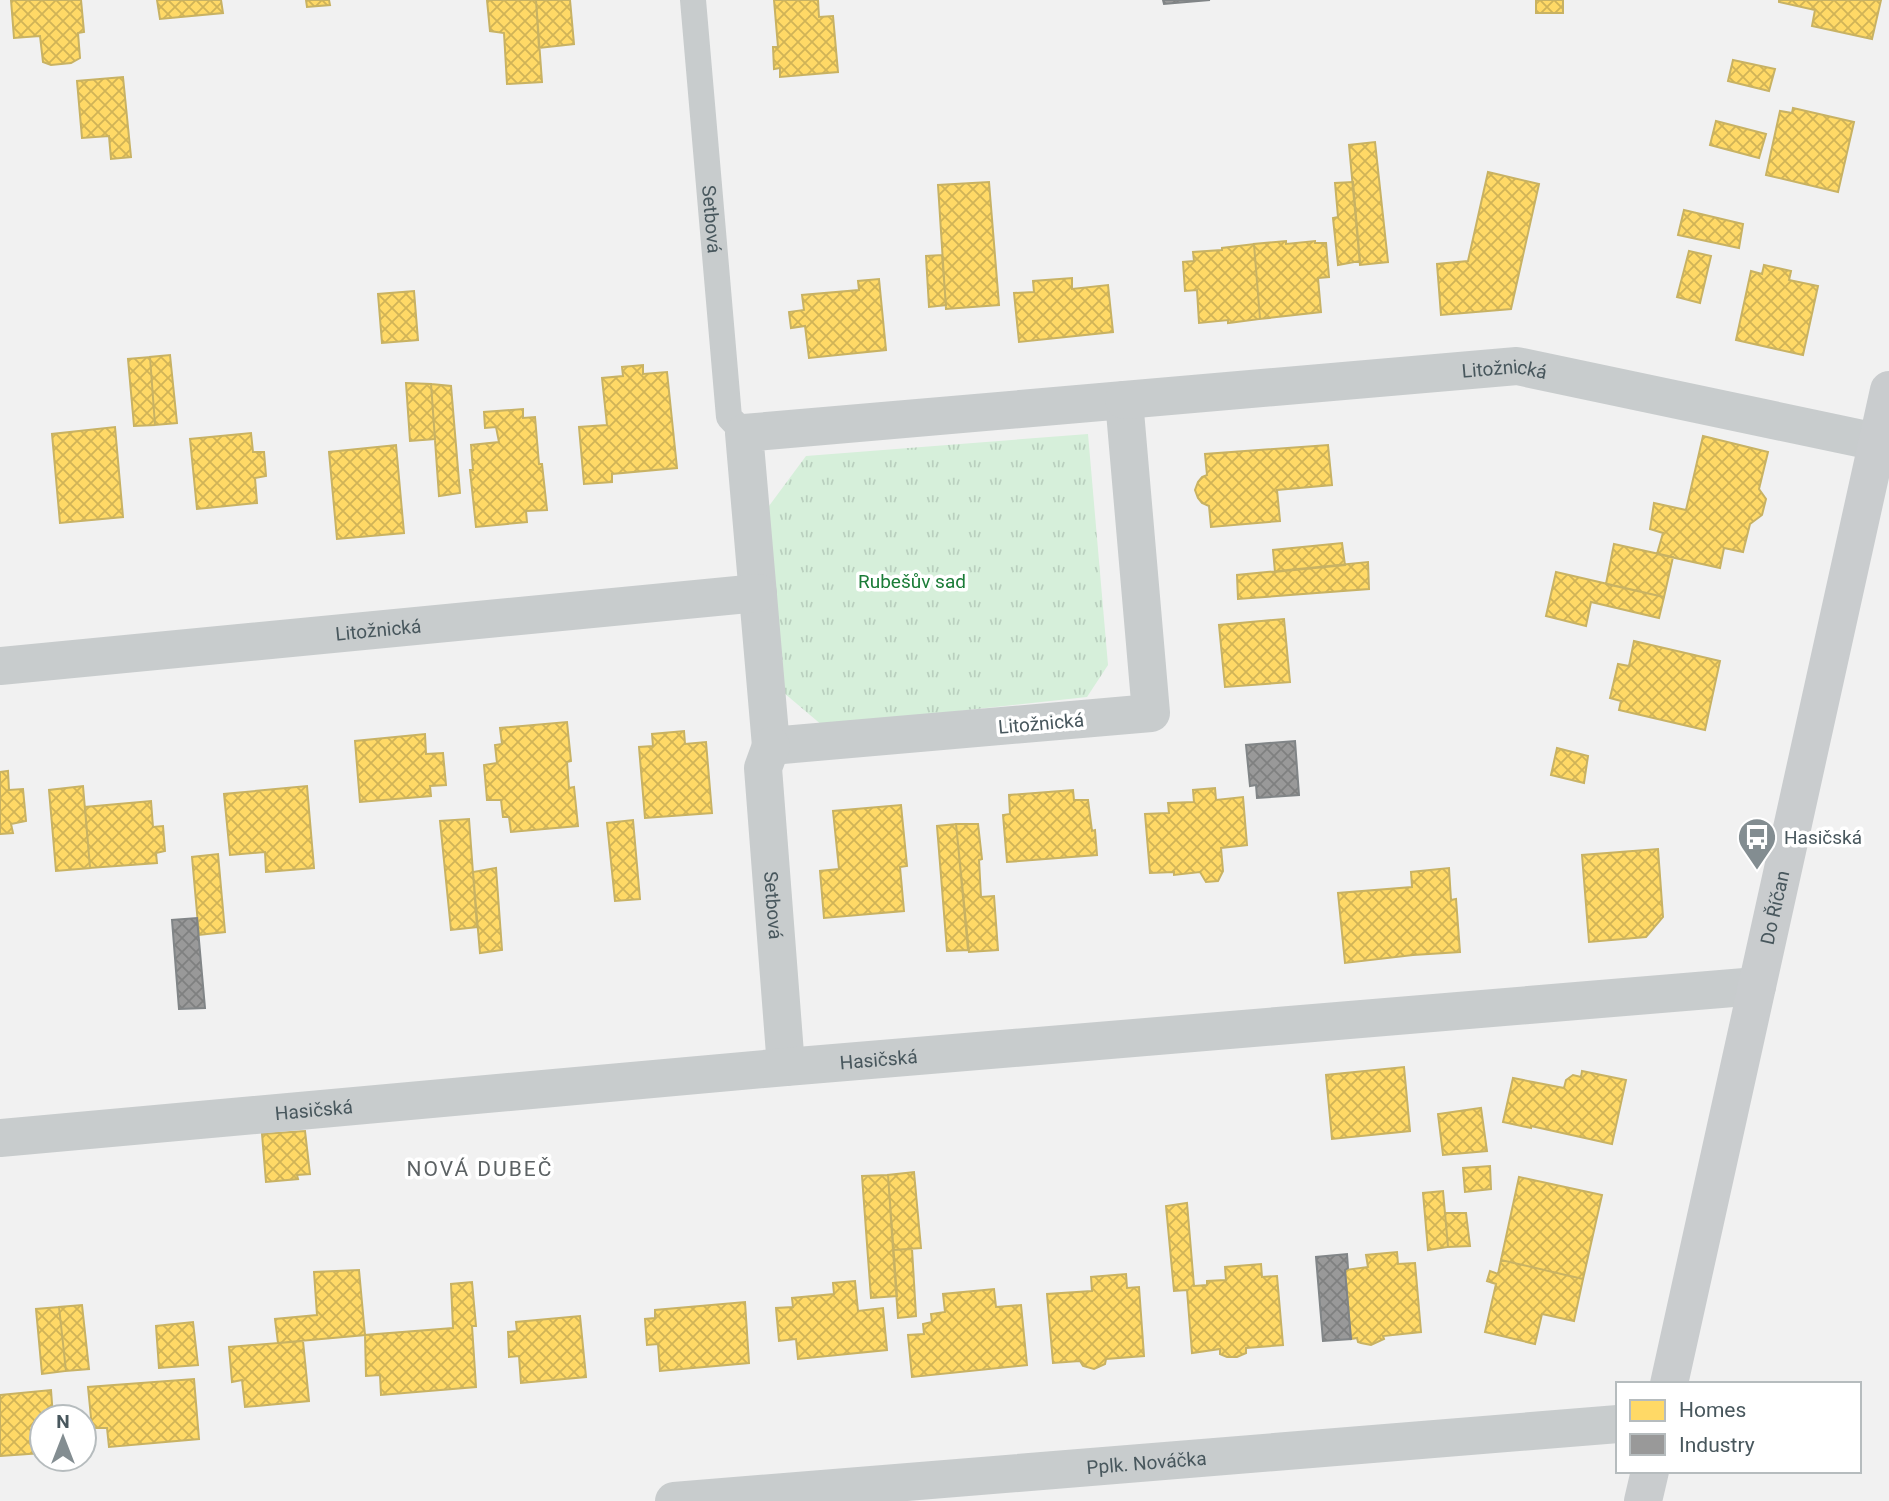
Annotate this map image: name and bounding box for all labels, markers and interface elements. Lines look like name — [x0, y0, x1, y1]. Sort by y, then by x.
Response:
street label: Setbová — [697, 184, 726, 254]
street label: Litožnická — [1461, 355, 1549, 384]
park label: Rubešův sad — [858, 570, 966, 593]
street label: Litožnická — [334, 614, 422, 646]
street label: Litožnická — [997, 708, 1085, 739]
bus stop icon: Hasičská — [1736, 816, 1778, 871]
place label: Hasičská — [1784, 826, 1862, 849]
street label: Do Říčan — [1756, 868, 1794, 947]
street label: Setbová — [759, 870, 787, 940]
street label: Hasičská — [839, 1045, 918, 1074]
street label: Hasičská — [274, 1095, 354, 1125]
district label: NOVÁ DUBEČ — [407, 1157, 553, 1181]
legend — [1616, 1382, 1861, 1473]
text: Homes — [1679, 1398, 1746, 1422]
north arrow — [28, 1403, 98, 1473]
text: N — [56, 1410, 70, 1433]
text: Industry — [1679, 1433, 1755, 1457]
street label: Pplk. Nováčka — [1086, 1447, 1207, 1479]

